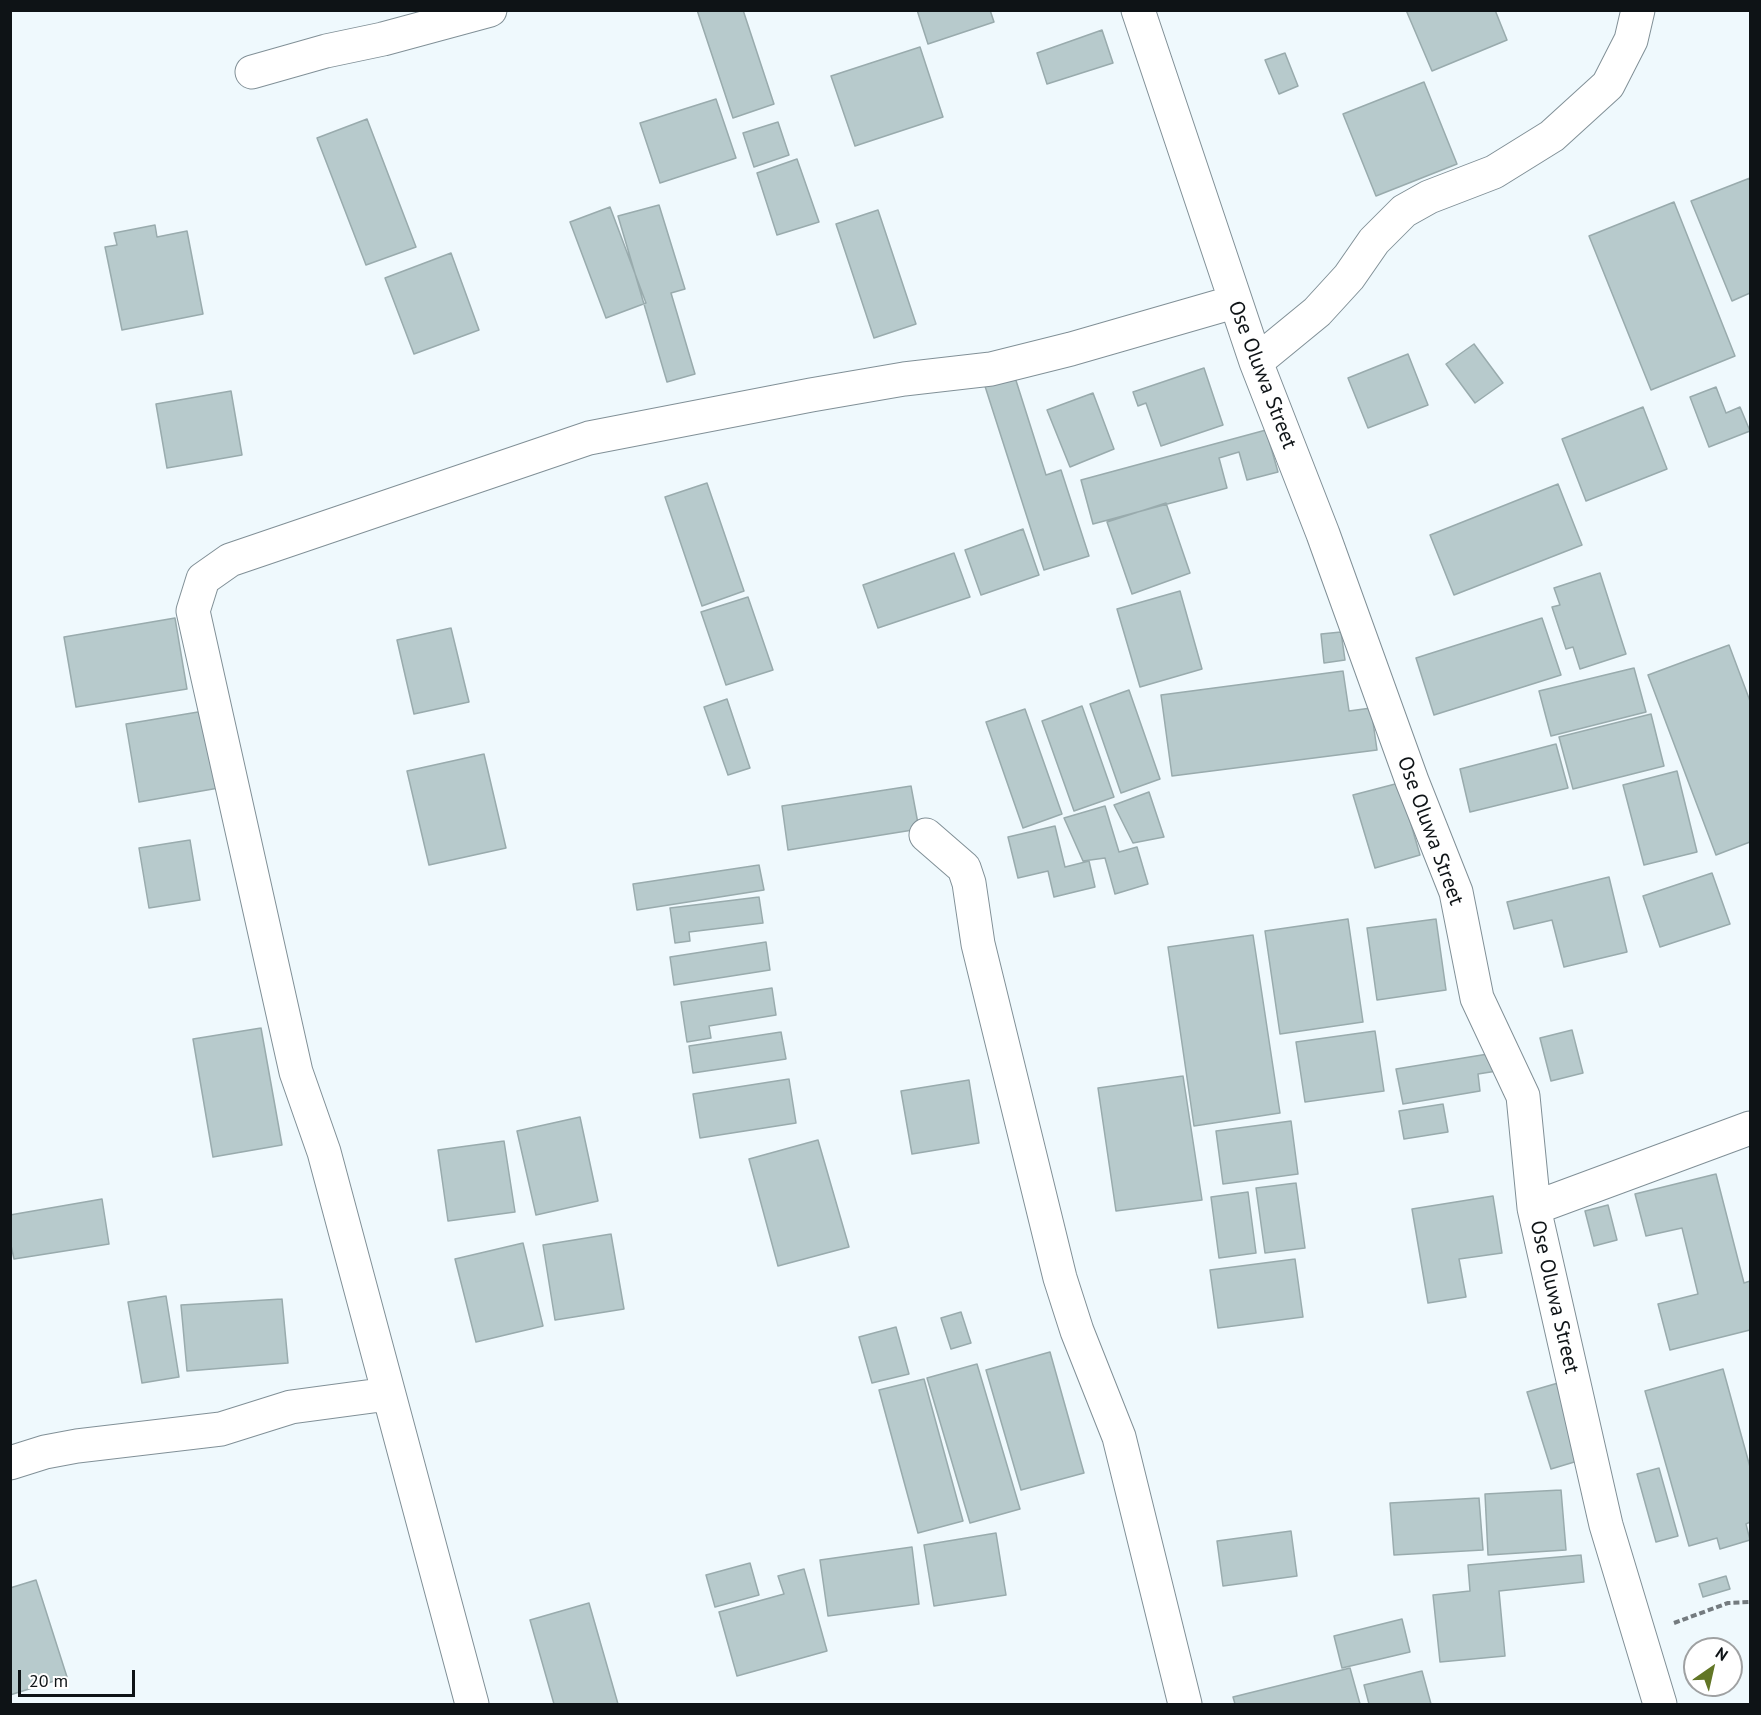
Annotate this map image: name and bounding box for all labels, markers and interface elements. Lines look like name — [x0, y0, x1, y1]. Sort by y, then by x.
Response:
street label: Ose Oluwa Street — [1222, 297, 1302, 453]
street label: Ose Oluwa Street — [1391, 753, 1469, 909]
street label: Ose Oluwa Street — [1524, 1218, 1584, 1376]
north arrow — [1683, 1637, 1743, 1697]
text: N — [1712, 1643, 1732, 1665]
scale bar — [21, 1658, 138, 1696]
text: 20 m — [29, 1669, 68, 1692]

